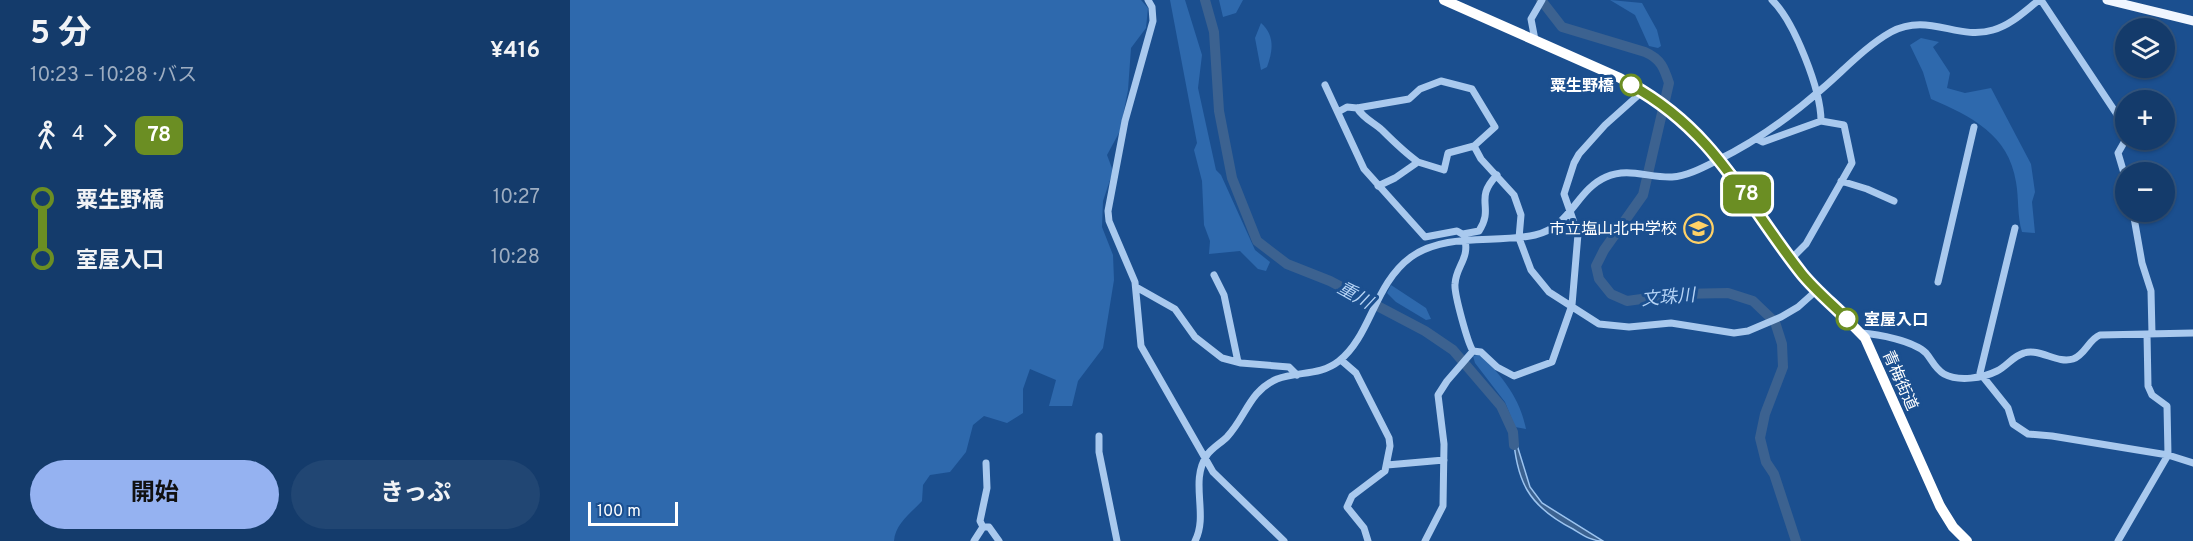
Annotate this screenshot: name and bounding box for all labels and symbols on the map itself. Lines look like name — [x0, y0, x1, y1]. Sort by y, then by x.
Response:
marker: 粟生野橋 — [1620, 74, 1642, 96]
place label: 粟生野橋 — [1550, 77, 1614, 97]
line badge: 78 — [1720, 174, 1774, 214]
school or university icon: 市立塩山北中学校 — [1682, 212, 1714, 244]
place label: 市立塩山北中学校 — [1549, 220, 1677, 240]
water label: 重川 — [1333, 278, 1377, 316]
water label: 文珠川 — [1640, 285, 1698, 312]
marker: 室屋入口 — [1836, 308, 1858, 330]
place label: 室屋入口 — [1864, 311, 1928, 331]
street label: 青梅街道 — [1877, 348, 1921, 414]
scale bar — [588, 499, 678, 526]

